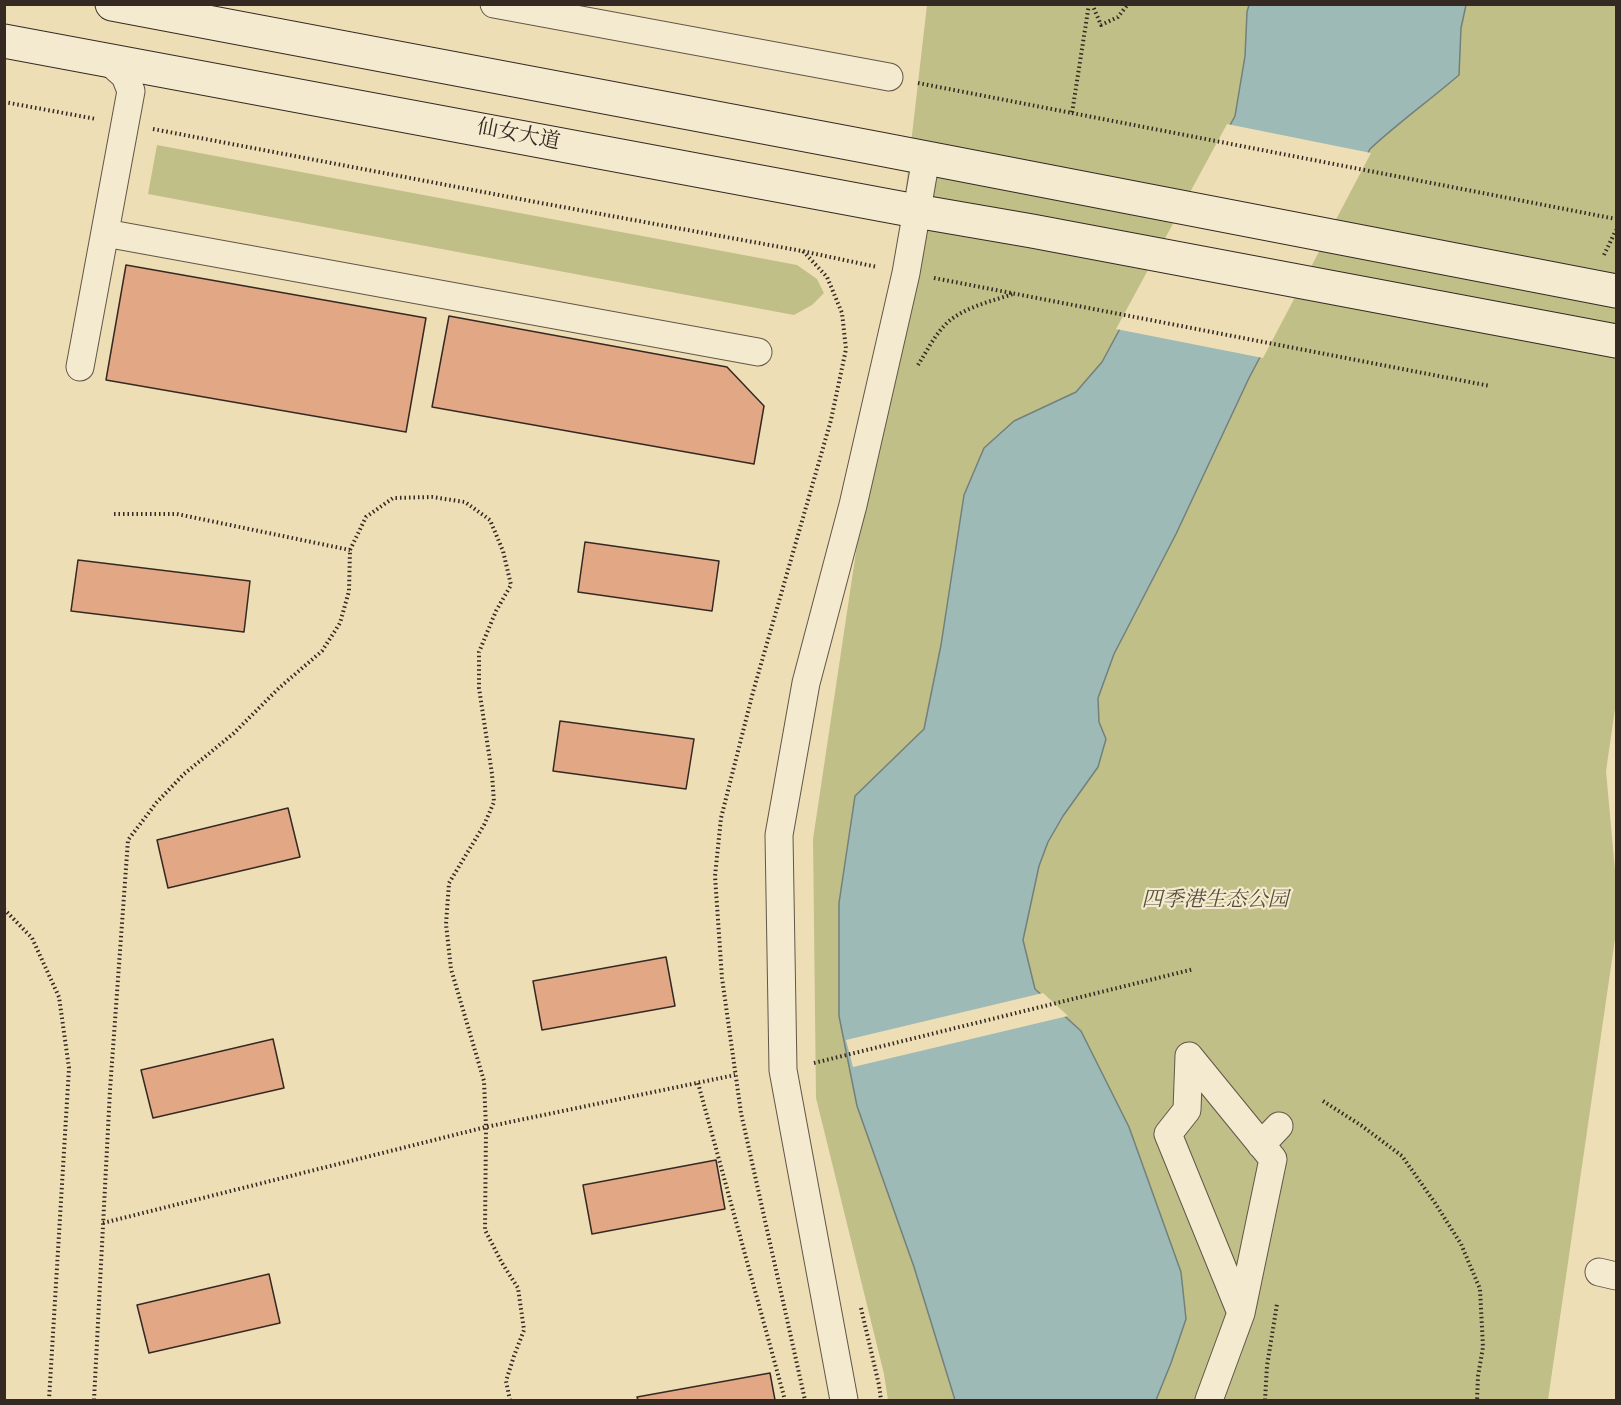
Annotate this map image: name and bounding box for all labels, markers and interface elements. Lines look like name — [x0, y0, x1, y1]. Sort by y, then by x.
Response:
street label: 仙女大道 — [474, 117, 562, 157]
park label: 四季港生态公园 — [1142, 889, 1288, 915]

